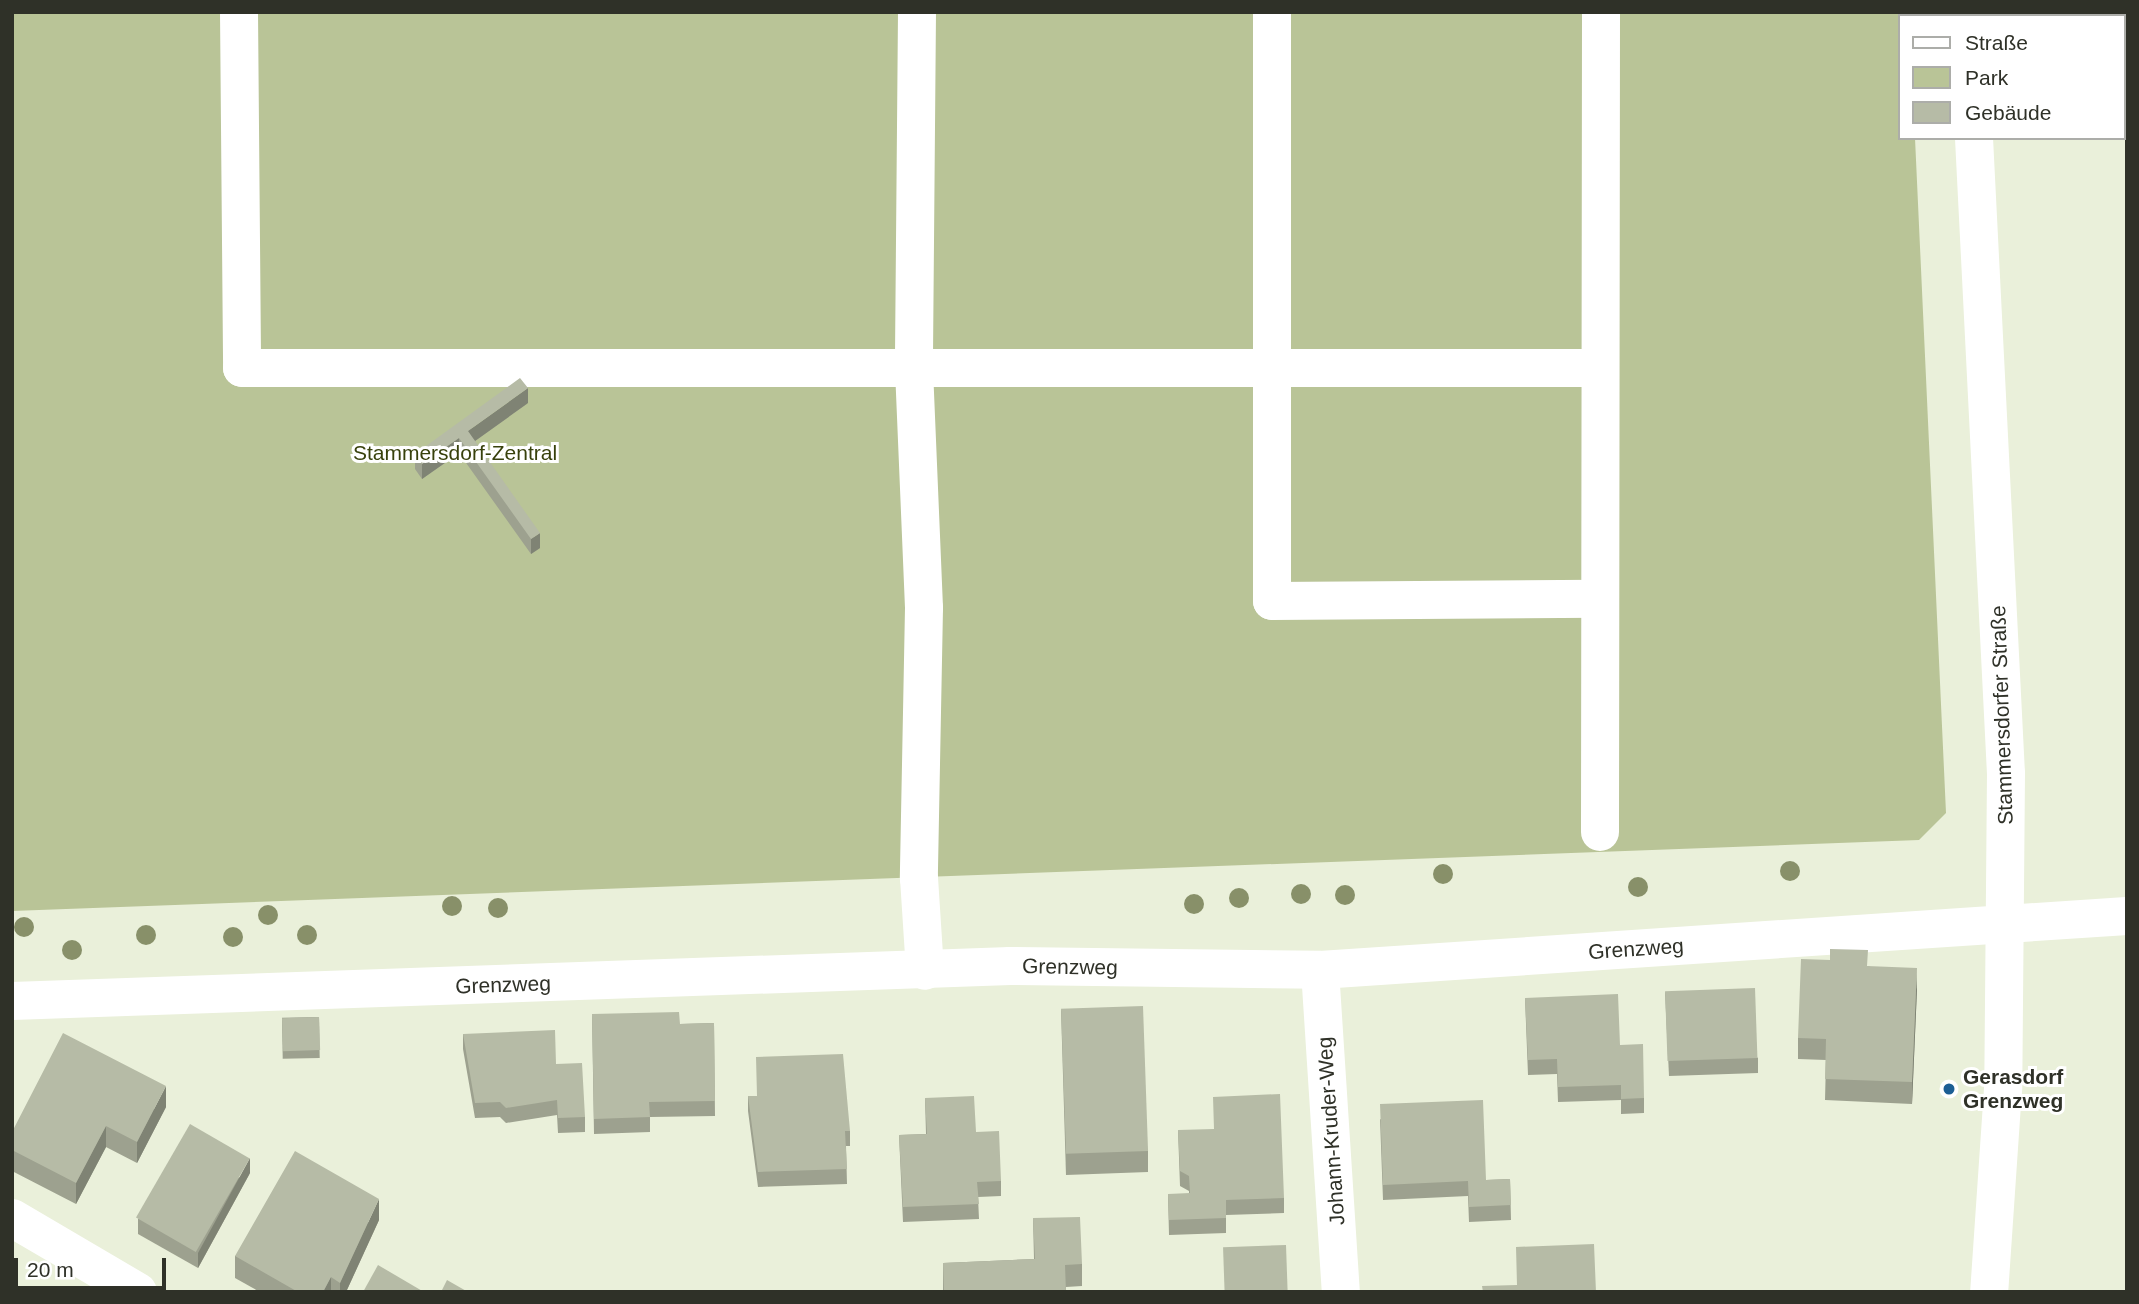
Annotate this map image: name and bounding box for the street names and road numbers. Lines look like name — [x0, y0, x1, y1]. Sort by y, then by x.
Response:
street label: Stammersdorfer Straße — [1986, 605, 2018, 825]
street label: Grenzweg — [1587, 933, 1685, 965]
street label: Grenzweg — [1022, 954, 1118, 980]
street label: Grenzweg — [455, 971, 551, 999]
street label: Johann-Kruder-Weg — [1312, 1036, 1350, 1226]

